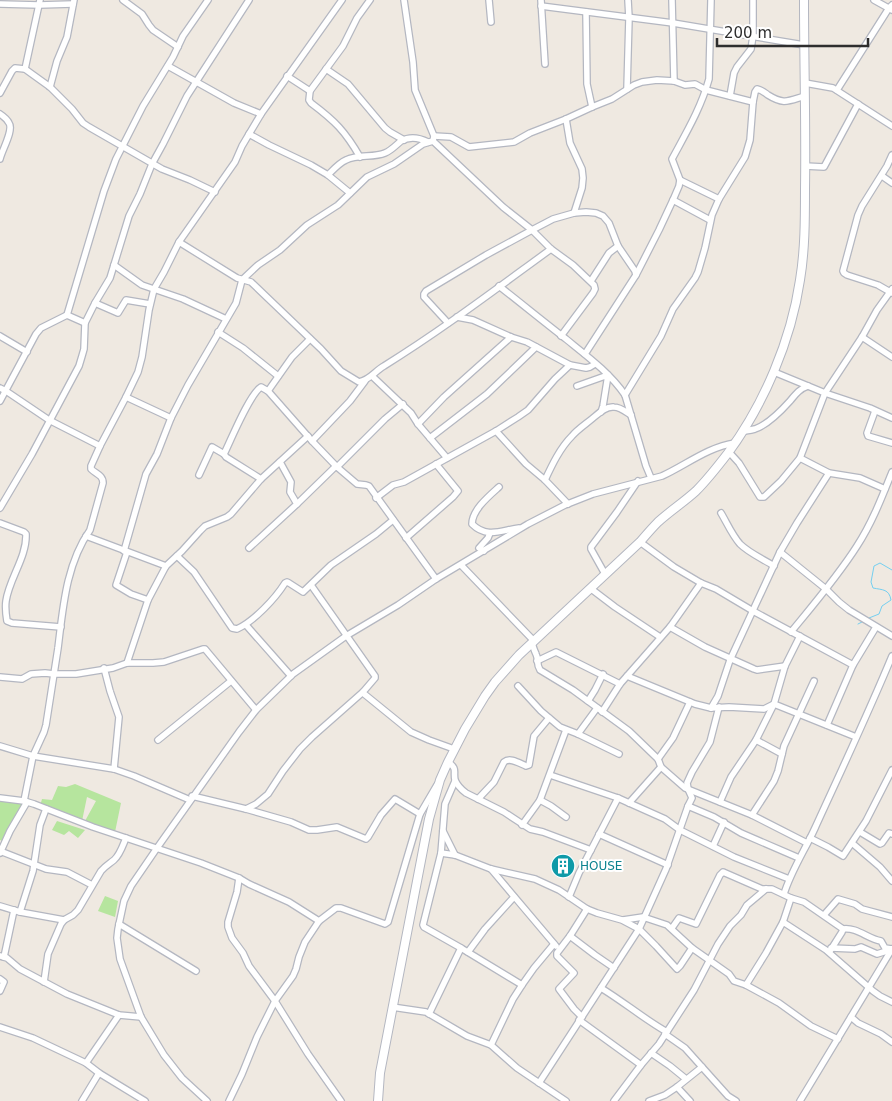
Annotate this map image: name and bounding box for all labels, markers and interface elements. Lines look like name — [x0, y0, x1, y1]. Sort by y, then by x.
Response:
scale bar — [717, 15, 868, 47]
text: 200 m — [724, 24, 772, 42]
building icon: HOUSE — [550, 853, 576, 879]
place label: HOUSE — [580, 859, 622, 873]

